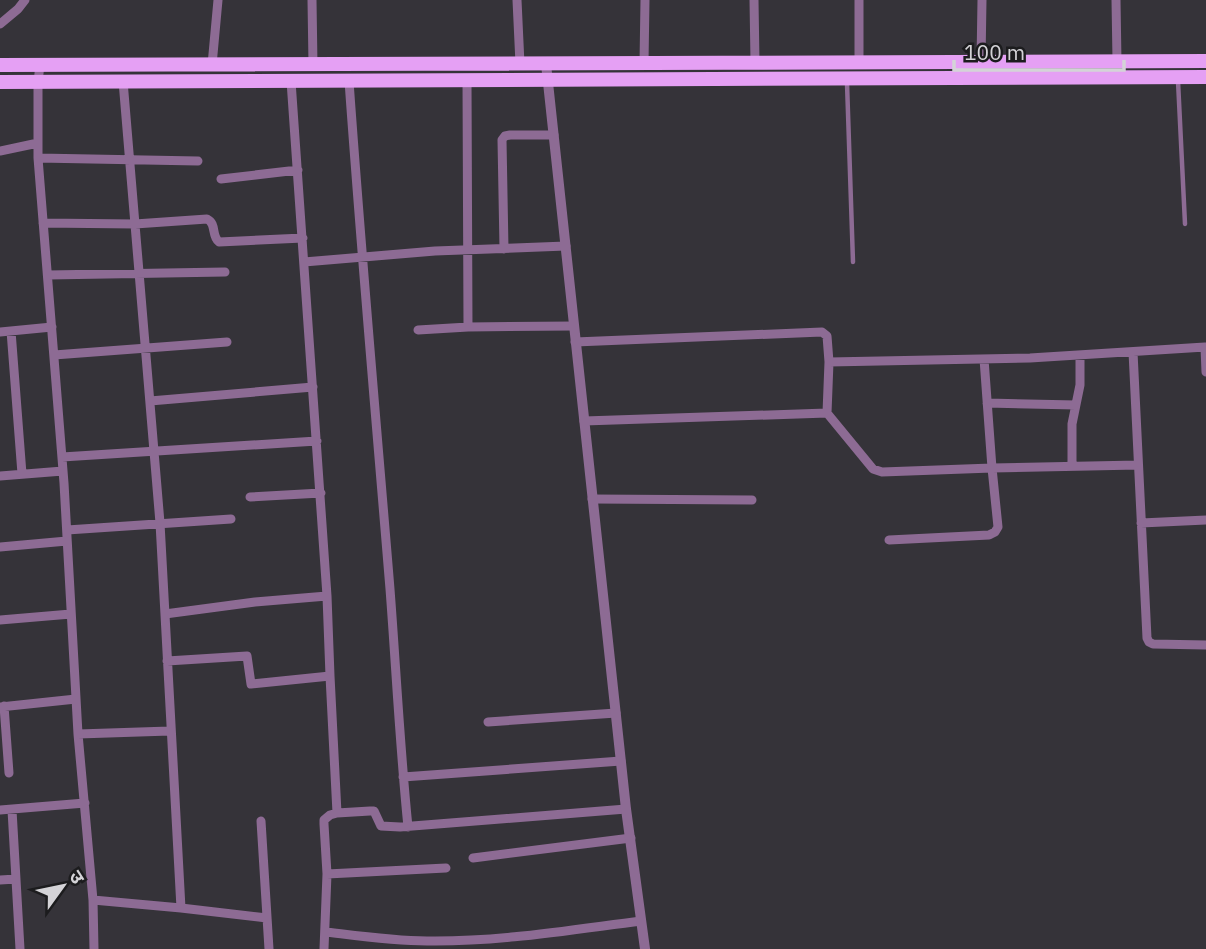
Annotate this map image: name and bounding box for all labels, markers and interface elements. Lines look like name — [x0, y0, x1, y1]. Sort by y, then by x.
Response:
scale bar — [954, 28, 1124, 72]
text: 100 m — [964, 38, 1025, 66]
north arrow — [28, 851, 98, 921]
text: उ — [64, 866, 91, 889]

